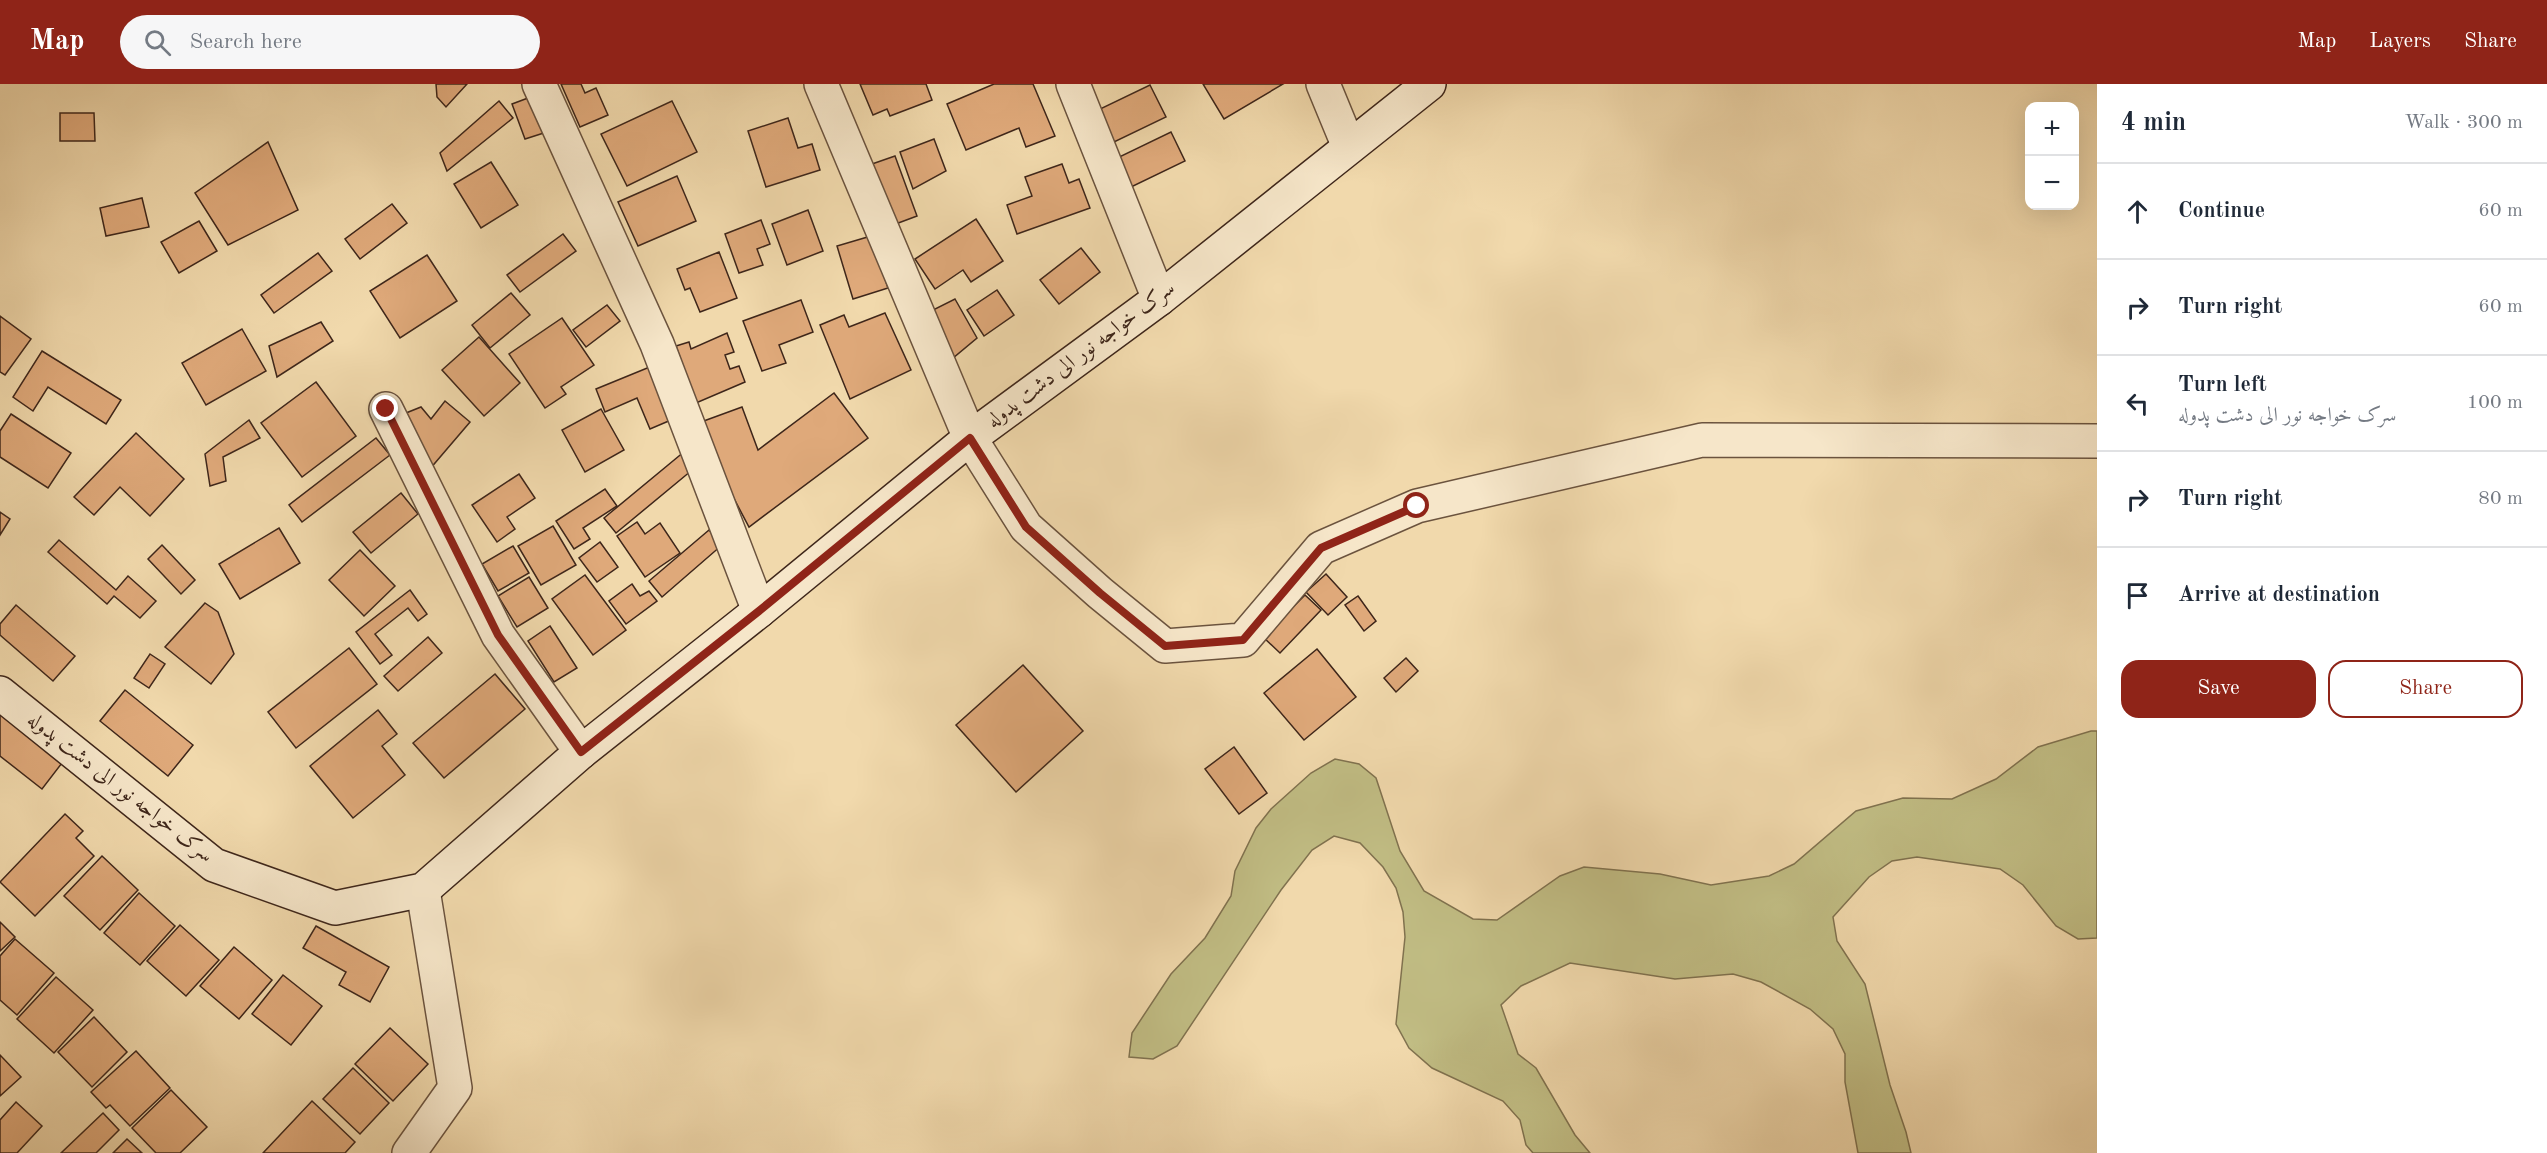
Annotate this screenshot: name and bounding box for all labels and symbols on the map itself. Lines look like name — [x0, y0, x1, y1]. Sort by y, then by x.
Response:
street label: سرک خواجه نور الی دشت پدوله — [982, 277, 1181, 435]
route end — [372, 395, 398, 421]
route start — [1403, 492, 1429, 518]
street label: سرک خواجه نور الی دشت پدوله — [21, 708, 217, 869]

